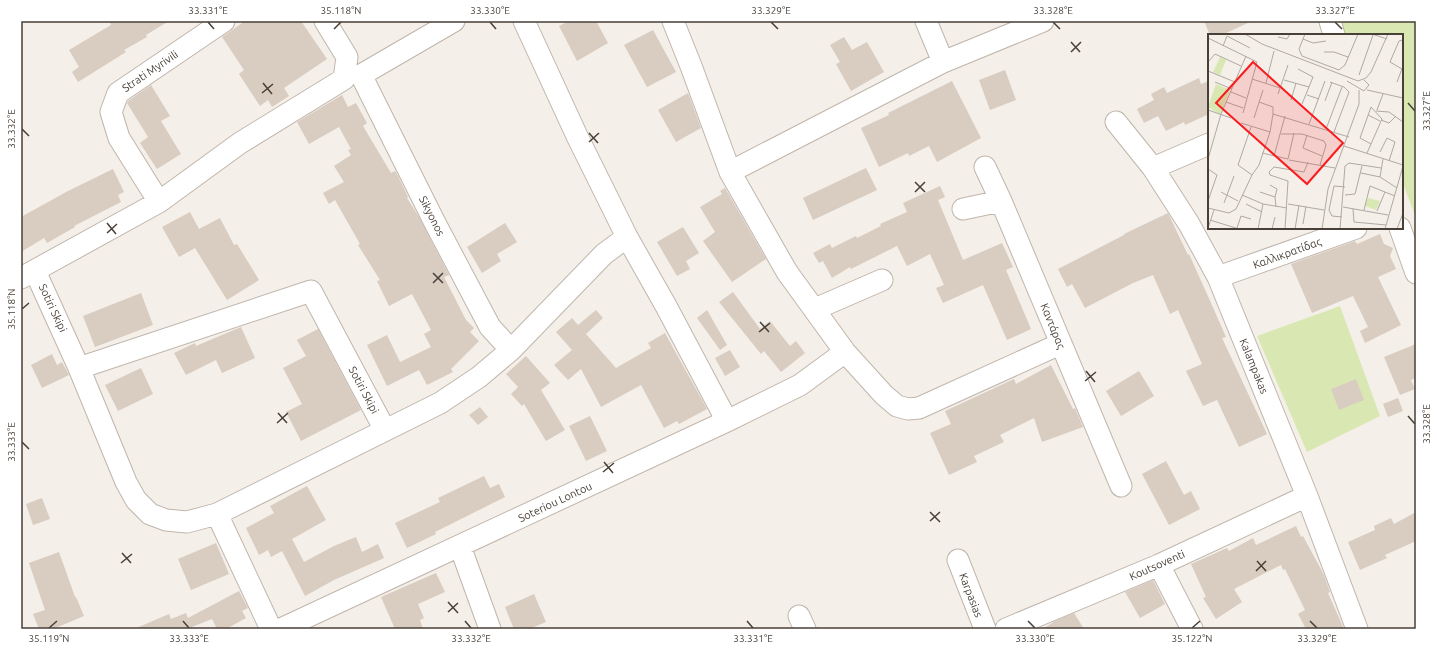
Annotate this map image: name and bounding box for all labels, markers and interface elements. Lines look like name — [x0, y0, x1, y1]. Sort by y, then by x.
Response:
text: 33.331°E — [188, 5, 228, 16]
text: 35.118°N — [320, 5, 362, 16]
text: 33.330°E — [470, 5, 510, 16]
text: 33.329°E — [751, 5, 791, 16]
text: 33.328°E — [1033, 5, 1073, 16]
text: 33.327°E — [1315, 5, 1355, 16]
inset map — [1208, 34, 1403, 229]
street label: Strati Myrivili — [120, 48, 180, 94]
text: 33.327°E — [1421, 91, 1432, 131]
text: 33.332°E — [6, 109, 17, 149]
street label: Sikyonos — [417, 194, 447, 238]
street label: Καλλικρατίδας — [1251, 235, 1323, 272]
street label: Sotiri Skipi — [37, 282, 69, 334]
text: 35.118°N — [6, 288, 17, 330]
street label: Καντάρας — [1037, 301, 1068, 351]
street label: Kalampakas — [1237, 337, 1271, 396]
street label: Sotiri Skipi — [347, 364, 381, 416]
text: 33.328°E — [1421, 404, 1432, 444]
text: 33.333°E — [6, 422, 17, 462]
street label: Soteriou Lontou — [516, 480, 594, 524]
street label: Koutsoventi — [1127, 547, 1187, 583]
street label: Karpasias — [957, 571, 985, 619]
text: 35.119°N — [28, 633, 70, 644]
text: 33.333°E — [169, 633, 209, 644]
text: 33.332°E — [451, 633, 491, 644]
text: 33.331°E — [733, 633, 773, 644]
text: 33.330°E — [1015, 633, 1055, 644]
text: 35.122°N — [1171, 633, 1213, 644]
text: 33.329°E — [1297, 633, 1337, 644]

